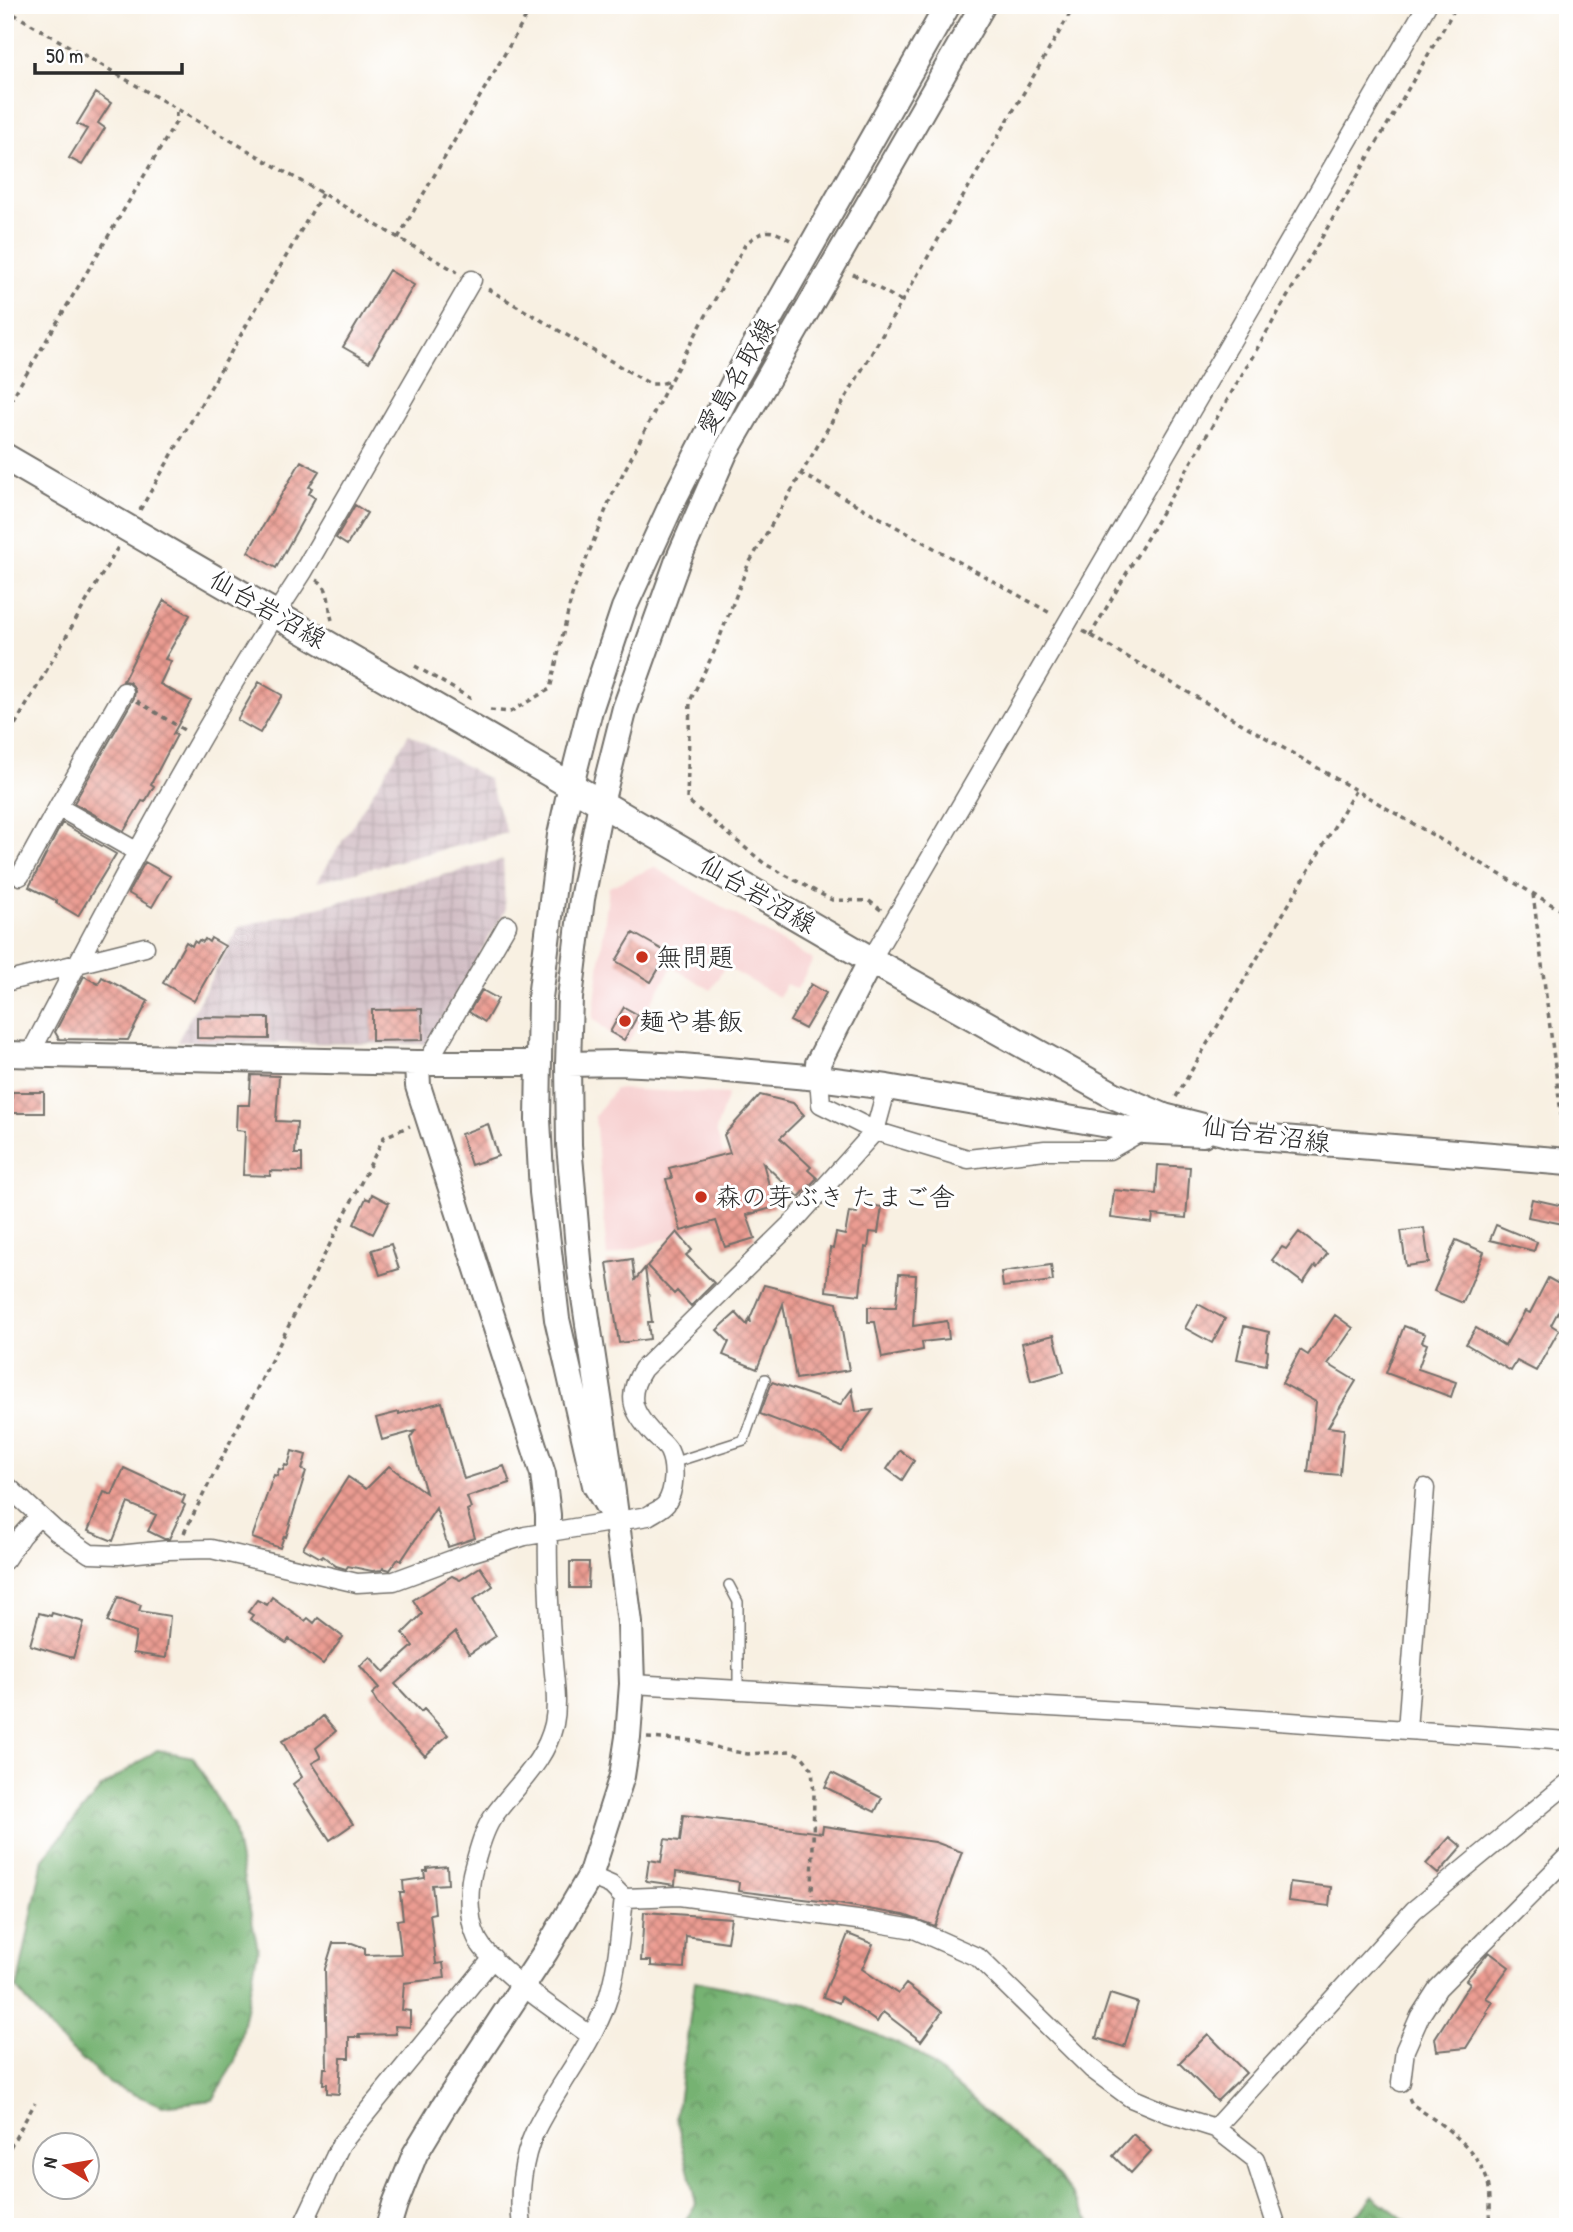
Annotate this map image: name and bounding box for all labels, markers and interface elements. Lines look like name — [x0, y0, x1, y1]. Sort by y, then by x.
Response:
scale bar — [35, 32, 182, 76]
text: 50 m — [46, 41, 83, 70]
street label: 愛島名取線 — [688, 311, 783, 441]
street label: 仙台岩沼線 — [203, 561, 333, 656]
street label: 仙台岩沼線 — [693, 846, 823, 941]
place label: 無問題 — [656, 939, 734, 974]
marker: 無問題 — [634, 949, 650, 965]
place label: 麺や碁飯 — [639, 1003, 743, 1038]
marker: 麺や碁飯 — [617, 1013, 633, 1029]
street label: 仙台岩沼線 — [1199, 1107, 1333, 1160]
place label: 森の芽ぶき たまご舎 — [715, 1179, 955, 1214]
marker: 森の芽ぶき たまご舎 — [693, 1189, 709, 1205]
north arrow — [32, 2130, 102, 2200]
text: N — [36, 2155, 63, 2170]

